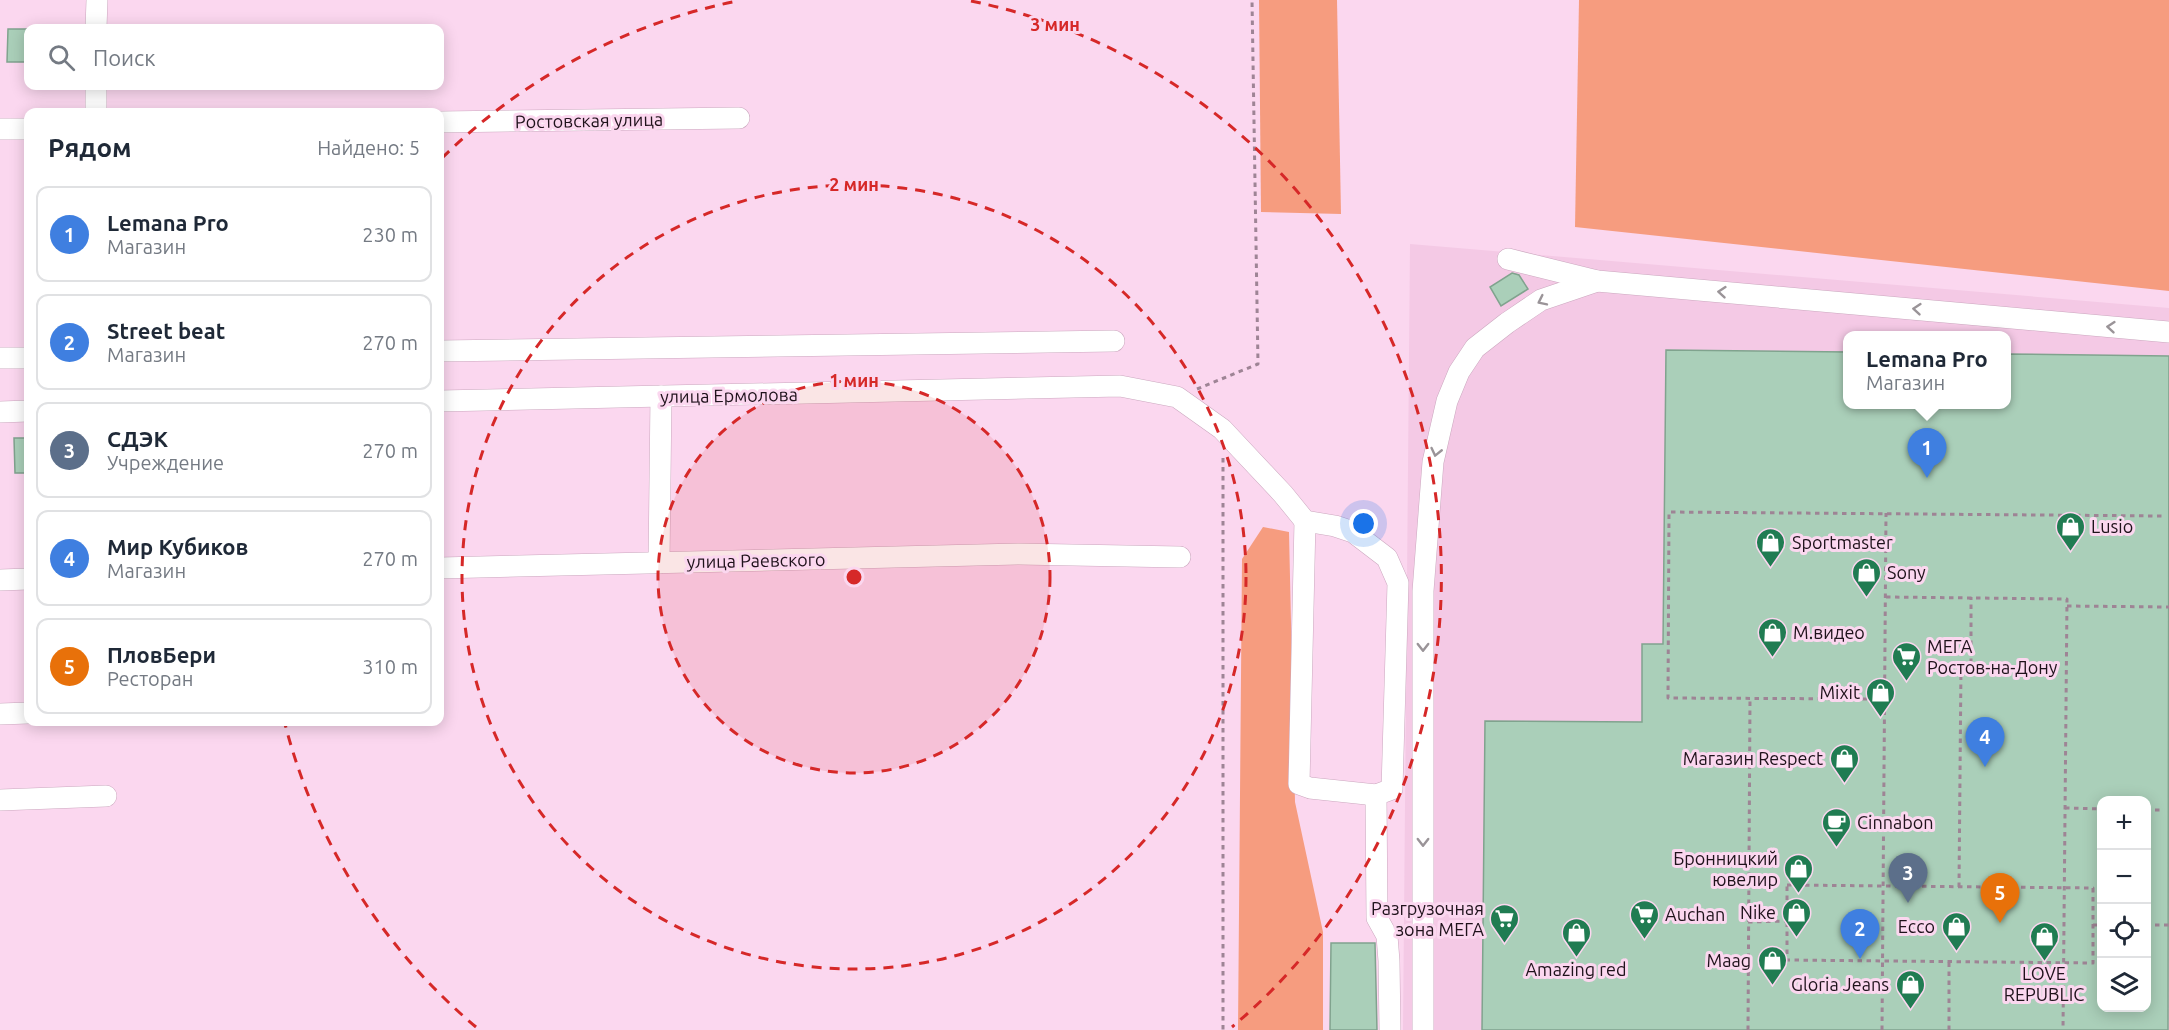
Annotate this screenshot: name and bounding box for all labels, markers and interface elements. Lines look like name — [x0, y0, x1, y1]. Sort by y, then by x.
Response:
text: 3 мин — [1030, 14, 1080, 34]
search box — [24, 24, 444, 90]
icon: search — [45, 41, 78, 74]
text: Поиск — [93, 45, 156, 70]
street label: Ростовская улица — [515, 109, 663, 131]
text: Рядом — [48, 133, 132, 162]
text: Найдено: 5 — [317, 136, 420, 159]
text: 2 мин — [829, 174, 879, 194]
text: Lemana Pro — [107, 210, 229, 235]
text: 1 — [64, 223, 75, 246]
text: 230 m — [362, 223, 418, 246]
text: Магазин — [107, 235, 186, 258]
one-way arrow — [1718, 285, 1727, 298]
one-way arrow — [1537, 293, 1548, 305]
one-way arrow — [1912, 303, 1921, 316]
text: Street beat — [107, 318, 225, 343]
one-way arrow — [2106, 321, 2115, 334]
text: 2 — [64, 331, 75, 354]
text: 270 m — [362, 331, 418, 354]
popup — [1843, 331, 2011, 409]
text: Магазин — [107, 343, 186, 366]
text: Lemana Pro — [1866, 346, 1988, 371]
text: 1 мин — [829, 370, 879, 390]
text: Магазин — [1866, 371, 1945, 394]
street label: улица Ермолова — [660, 384, 798, 406]
text: СДЭК — [107, 426, 168, 451]
pin: 1 — [1908, 428, 1946, 478]
text: 3 — [64, 439, 75, 462]
text: 270 m — [362, 439, 418, 462]
one-way arrow — [1430, 447, 1443, 457]
text: Учреждение — [107, 451, 224, 474]
your location — [1349, 509, 1378, 538]
shop icon: Lusio — [2054, 510, 2086, 552]
place label: Lusio — [2091, 516, 2133, 536]
shop icon: Sportmaster — [1755, 526, 1787, 568]
place label: Sportmaster — [1792, 532, 1893, 552]
text: Мир Кубиков — [107, 534, 249, 559]
text: 4 — [64, 547, 75, 570]
text: 270 m — [362, 547, 418, 570]
street label: улица Раевского — [686, 549, 826, 571]
shop icon: Sony — [1850, 556, 1882, 598]
text: Магазин — [107, 559, 186, 582]
place label: Sony — [1887, 562, 1926, 582]
centre of rings — [844, 567, 864, 587]
shop icon: М.видео — [1756, 616, 1788, 658]
place label: М.видео — [1793, 622, 1865, 642]
place label: МЕГА Ростов-на-Дону — [1927, 636, 2058, 677]
supermarket icon: МЕГА Ростов-на-Дону — [1890, 640, 1922, 682]
text: ПловБери — [107, 642, 216, 667]
one-way arrow — [1417, 642, 1429, 651]
text: 5 — [64, 655, 75, 678]
text: 310 m — [362, 655, 418, 678]
text: Ресторан — [107, 667, 193, 690]
shop icon: Mixit — [1865, 676, 1897, 718]
place label: Mixit — [1819, 682, 1860, 702]
pin: 4 — [1966, 718, 2004, 767]
shop icon: Магазин Respect — [1828, 742, 1860, 784]
place label: Магазин Respect — [1683, 748, 1823, 768]
map controls — [2097, 796, 2151, 1012]
button: + — [2097, 796, 2151, 850]
cafe icon: Cinnabon — [1820, 806, 1852, 848]
place label: Cinnabon — [1857, 812, 1934, 832]
one-way arrow — [1417, 837, 1429, 846]
place label: Бронницкий ювелир — [1673, 848, 1778, 889]
button: − — [2097, 850, 2151, 904]
shop icon: Бронницкий ювелир — [1783, 852, 1815, 894]
pin: 3 — [1888, 854, 1928, 903]
pin: 5 — [1980, 874, 2020, 923]
shop icon: Nike — [1781, 896, 1813, 938]
place label: Разгрузочная зона МЕГА — [1371, 898, 1484, 939]
supermarket icon: Auchan — [1628, 898, 1660, 940]
supermarket icon: Разгрузочная зона МЕГА — [1489, 902, 1521, 944]
place label: Nike — [1740, 902, 1776, 922]
place label: Auchan — [1665, 904, 1725, 924]
button: locate — [2097, 904, 2151, 958]
pin: 2 — [1840, 910, 1880, 959]
shop icon: Ecco — [1940, 910, 1972, 952]
shop icon: Amazing red — [1560, 916, 1592, 958]
place label: Ecco — [1898, 916, 1935, 936]
shop icon: LOVE REPUBLIC — [2028, 920, 2060, 962]
shop icon: Maag — [1756, 944, 1788, 986]
place label: Maag — [1707, 950, 1751, 970]
button: layers — [2097, 958, 2151, 1012]
place label: Amazing red — [1525, 959, 1627, 979]
place label: LOVE REPUBLIC — [2004, 963, 2084, 1004]
shop icon: Gloria Jeans — [1894, 968, 1926, 1010]
place label: Gloria Jeans — [1791, 974, 1889, 994]

